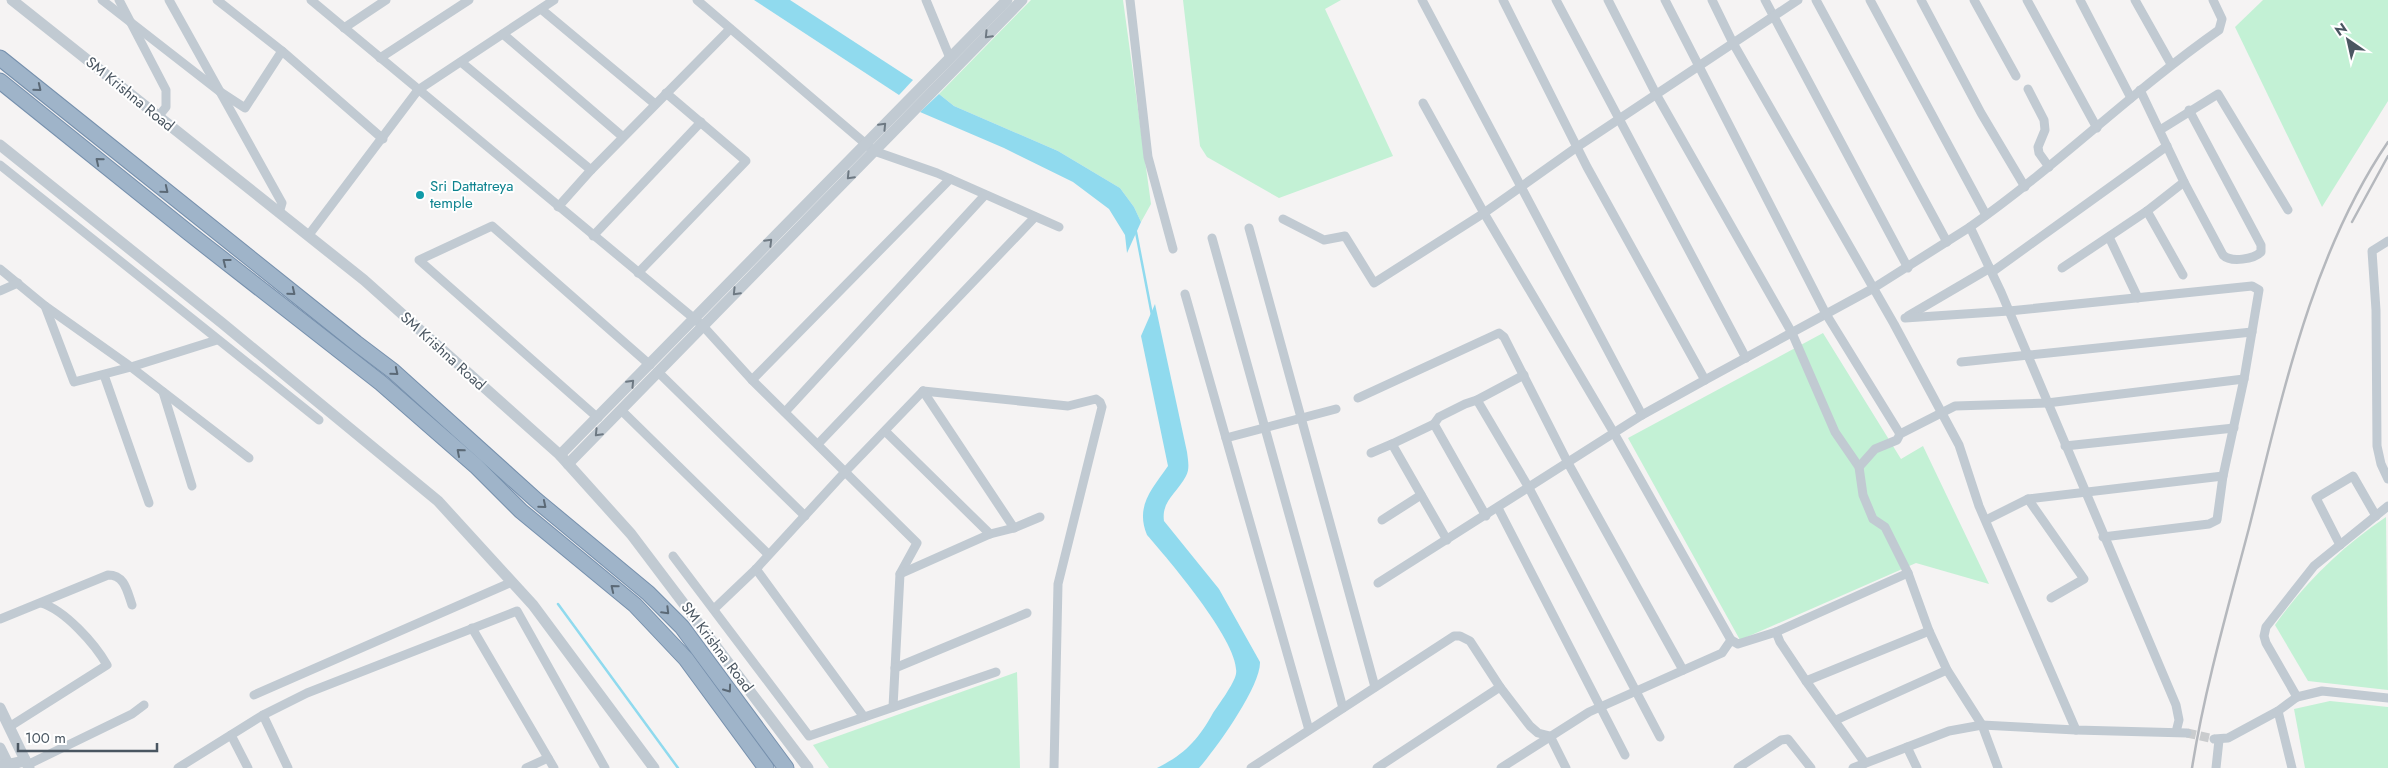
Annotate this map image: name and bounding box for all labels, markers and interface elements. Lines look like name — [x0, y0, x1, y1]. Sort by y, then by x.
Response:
north arrow — [2323, 15, 2373, 65]
text: N — [2331, 18, 2351, 41]
one-way arrow — [985, 29, 994, 38]
street label: SM Krishna Road — [81, 51, 179, 137]
one-way arrow — [32, 83, 41, 91]
one-way arrow — [877, 123, 886, 132]
one-way arrow — [96, 157, 105, 166]
one-way arrow — [847, 170, 856, 179]
place label: Sri Dattatreya temple — [430, 175, 513, 214]
one-way arrow — [159, 185, 168, 193]
marker: Sri Dattatreya temple — [414, 189, 426, 201]
one-way arrow — [763, 239, 772, 248]
one-way arrow — [223, 259, 232, 268]
one-way arrow — [286, 286, 295, 295]
one-way arrow — [733, 286, 742, 295]
street label: SM Krishna Road — [395, 307, 491, 395]
one-way arrow — [389, 367, 398, 376]
one-way arrow — [625, 380, 634, 389]
one-way arrow — [595, 427, 604, 436]
one-way arrow — [456, 448, 465, 457]
one-way arrow — [537, 500, 546, 509]
one-way arrow — [611, 585, 620, 593]
street label: SM Krishna Road — [676, 597, 758, 697]
one-way arrow — [660, 605, 669, 614]
one-way arrow — [722, 683, 731, 693]
scale bar — [18, 720, 156, 752]
text: 100 m — [25, 727, 66, 749]

